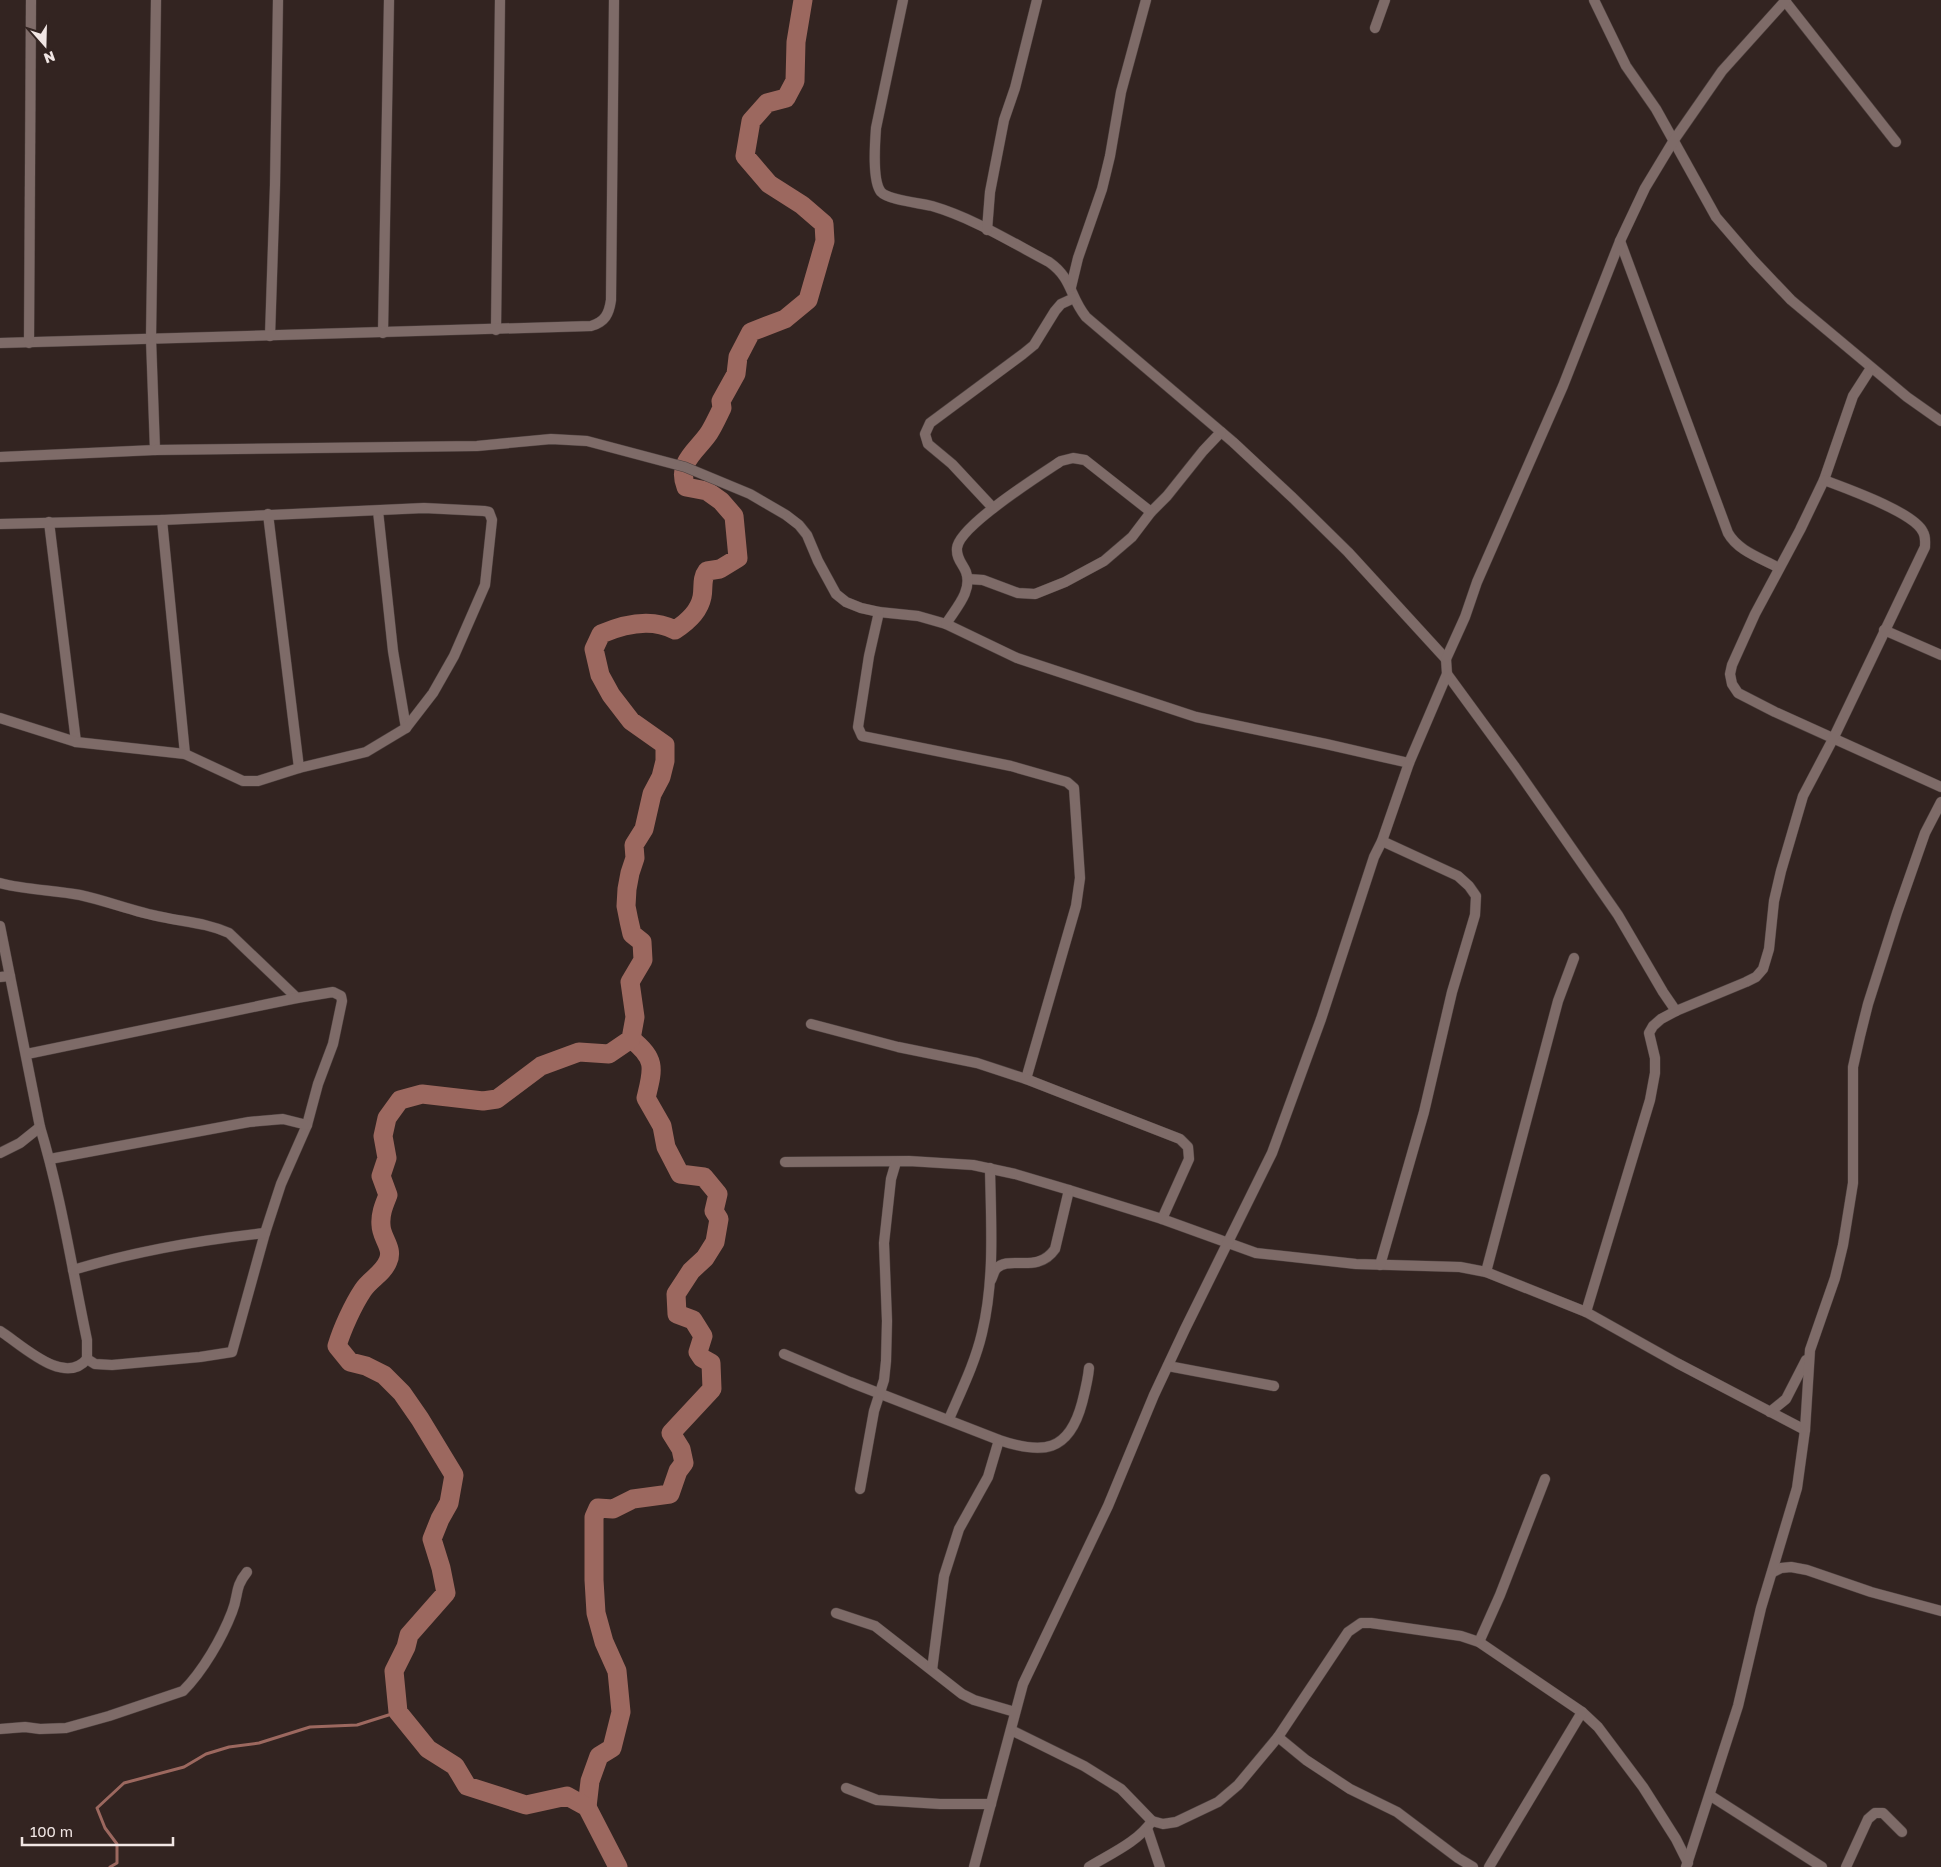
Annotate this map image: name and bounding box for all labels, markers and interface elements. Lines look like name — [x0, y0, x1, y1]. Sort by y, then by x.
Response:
north arrow — [20, 20, 70, 70]
text: N — [42, 48, 58, 67]
scale bar — [22, 1814, 174, 1846]
text: 100 m — [30, 1822, 73, 1840]

